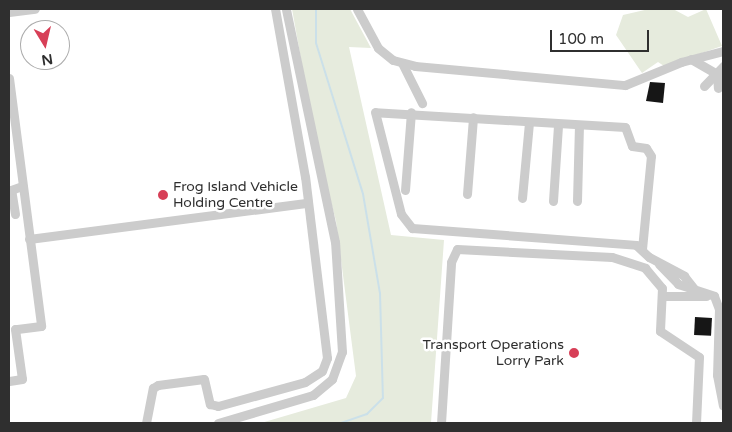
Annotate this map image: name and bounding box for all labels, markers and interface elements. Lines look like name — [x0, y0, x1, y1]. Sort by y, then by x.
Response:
north arrow — [20, 20, 70, 70]
scale bar — [552, 20, 651, 52]
text: 100 m — [558, 30, 604, 48]
text: N — [40, 50, 54, 69]
place label: Frog Island Vehicle Holding Centre — [173, 179, 298, 212]
marker: Frog Island Vehicle Holding Centre — [157, 189, 169, 201]
place label: Transport Operations Lorry Park — [422, 337, 564, 370]
marker: Transport Operations Lorry Park — [568, 347, 580, 359]

